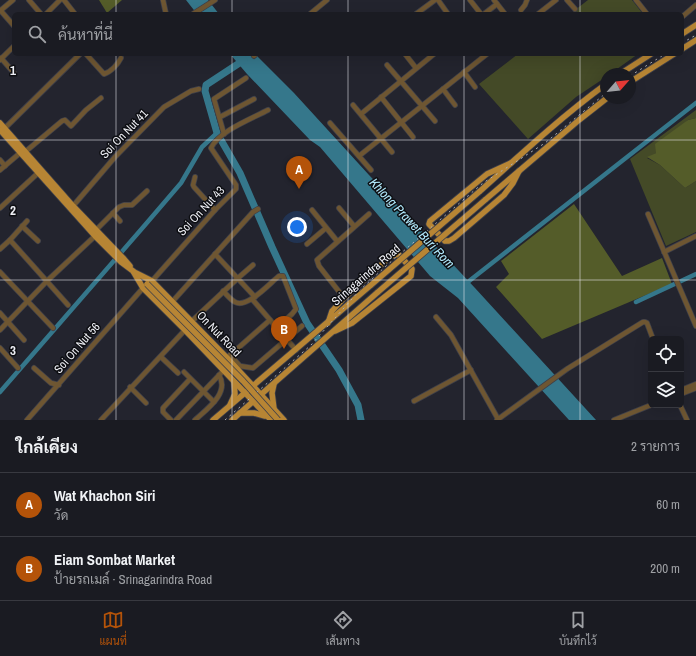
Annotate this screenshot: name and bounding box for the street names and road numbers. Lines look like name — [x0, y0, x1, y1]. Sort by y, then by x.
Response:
street label: Soi On Nut 41 — [97, 106, 152, 162]
street label: Soi On Nut 43 — [174, 183, 228, 239]
street label: Srinagarindra Road — [328, 241, 404, 309]
street label: On Nut Road — [193, 308, 245, 360]
street label: Soi On Nut 56 — [51, 319, 103, 377]

